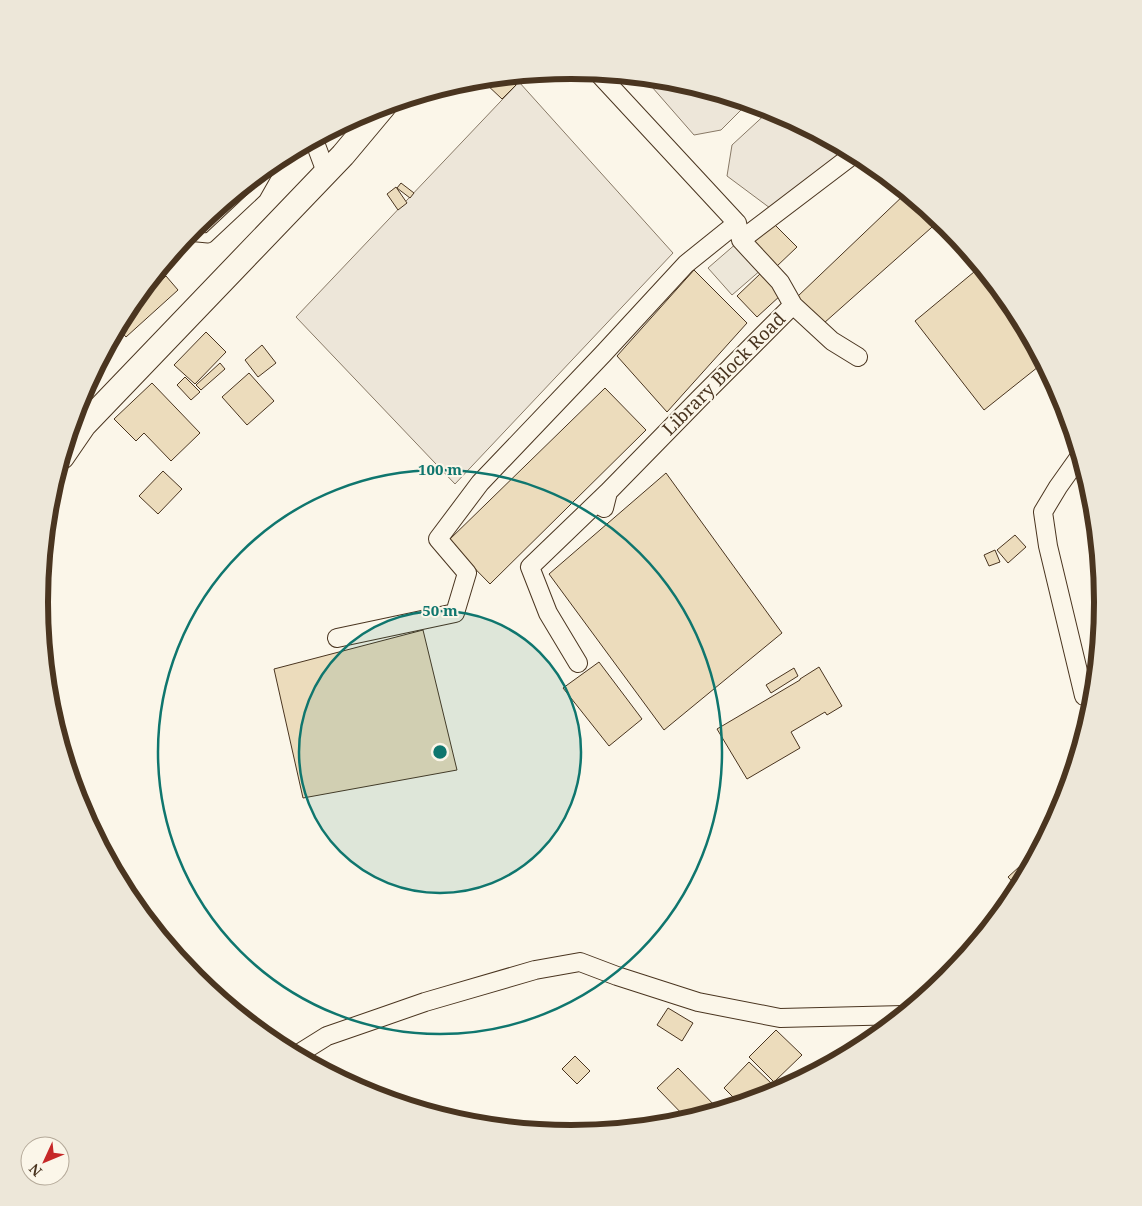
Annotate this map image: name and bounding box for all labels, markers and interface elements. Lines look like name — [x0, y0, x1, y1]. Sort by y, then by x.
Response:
street label: Library Block Road — [657, 307, 790, 440]
text: 100 m — [418, 459, 462, 479]
text: 50 m — [422, 600, 458, 620]
centre of rings — [431, 743, 449, 761]
north arrow — [20, 1136, 70, 1186]
text: N — [25, 1160, 46, 1181]

